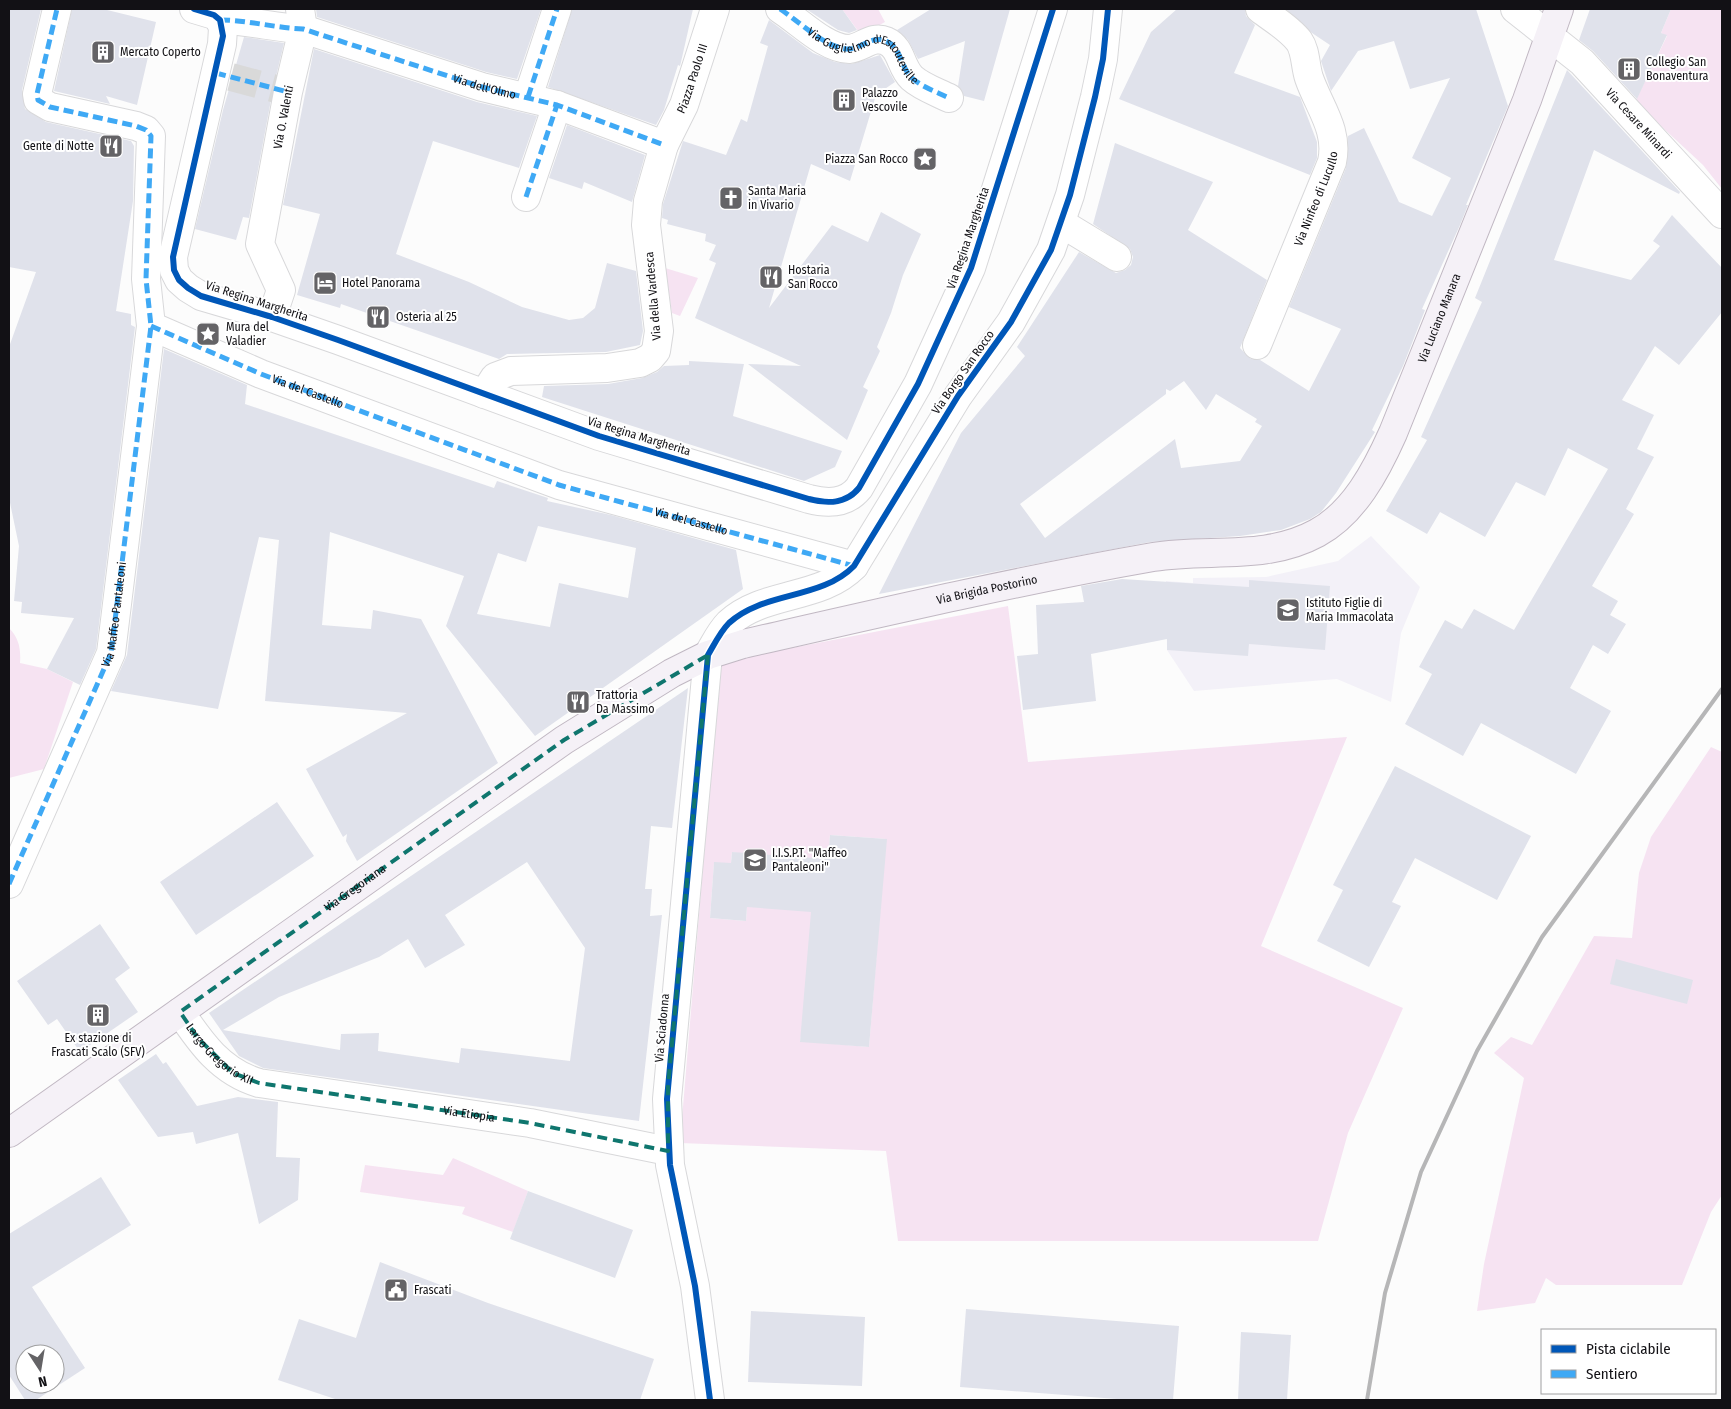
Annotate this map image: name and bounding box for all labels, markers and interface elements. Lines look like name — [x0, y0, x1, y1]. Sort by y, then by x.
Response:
street label: Via Guglielmo d'Estouteville — [805, 25, 921, 88]
building icon: Mercato Coperto — [90, 39, 116, 65]
street label: Piazza Paolo III — [674, 42, 710, 116]
place label: Mercato Coperto — [120, 45, 201, 59]
place label: Collegio San Bonaventura — [1646, 55, 1708, 83]
building icon: Collegio San Bonaventura — [1616, 56, 1642, 82]
street label: Via dell'Olmo — [451, 71, 518, 102]
street label: Via O. Valenti — [271, 84, 296, 150]
place label: Palazzo Vescovile — [862, 86, 908, 114]
street label: Via Cesare Minardi — [1603, 86, 1674, 161]
building icon: Palazzo Vescovile — [831, 87, 857, 113]
restaurant icon: Gente di Notte — [98, 133, 124, 159]
place label: Gente di Notte — [23, 139, 94, 153]
place icon: Piazza San Rocco — [912, 146, 938, 172]
street label: Via Ninfeo di Lucullo — [1291, 151, 1340, 248]
place label: Piazza San Rocco — [825, 152, 908, 166]
place label: Santa Maria in Vivario — [748, 184, 806, 212]
church icon: Santa Maria in Vivario — [718, 185, 744, 211]
street label: Via Regina Margherita — [944, 185, 992, 291]
street label: Via della Vardesca — [642, 251, 664, 341]
place label: Hostaria San Rocco — [788, 263, 838, 291]
restaurant icon: Hostaria San Rocco — [758, 264, 784, 290]
hotel icon: Hotel Panorama — [312, 270, 338, 296]
street label: Via Luciano Manara — [1415, 271, 1463, 365]
place label: Hotel Panorama — [342, 276, 420, 290]
street label: Via Regina Margherita — [204, 278, 310, 324]
restaurant icon: Osteria al 25 — [365, 304, 391, 330]
place label: Osteria al 25 — [396, 310, 457, 324]
place label: Mura del Valadier — [226, 320, 269, 348]
place icon: Mura del Valadier — [195, 321, 221, 347]
street label: Via Borgo San Rocco — [929, 327, 997, 417]
street label: Via del Castello — [270, 372, 346, 411]
street label: Via Regina Margherita — [586, 414, 692, 458]
street label: Via del Castello — [653, 505, 729, 538]
street label: Via Maffeo Pantaleoni — [99, 561, 129, 669]
street label: Via Brigida Postorino — [935, 572, 1039, 607]
place label: Istituto Figlie di Maria Immacolata — [1306, 596, 1394, 624]
school or university icon: Istituto Figlie di Maria Immacolata — [1275, 597, 1301, 623]
place label: Trattoria Da Massimo — [596, 688, 655, 716]
restaurant icon: Trattoria Da Massimo — [565, 689, 591, 715]
place label: I.I.S.P.T. "Maffeo Pantaleoni" — [772, 846, 847, 874]
school or university icon: I.I.S.P.T. "Maffeo Pantaleoni" — [742, 847, 768, 873]
street label: Via Gregoriana — [322, 861, 388, 914]
street label: Via Sciadonna — [652, 993, 672, 1063]
building icon: Ex stazione di Frascati Scalo (SFV) — [85, 1002, 111, 1028]
street label: Largo Gregorio XII — [183, 1021, 255, 1088]
place label: Ex stazione di Frascati Scalo (SFV) — [51, 1031, 145, 1059]
street label: Via Etiopia — [442, 1103, 496, 1125]
public building icon: Frascati — [383, 1277, 409, 1303]
place label: Frascati — [414, 1283, 451, 1297]
legend — [1541, 1329, 1716, 1394]
text: Pista ciclabile — [1586, 1340, 1671, 1358]
north arrow — [15, 1344, 65, 1394]
text: Sentiero — [1586, 1365, 1638, 1383]
text: N — [37, 1372, 48, 1390]

